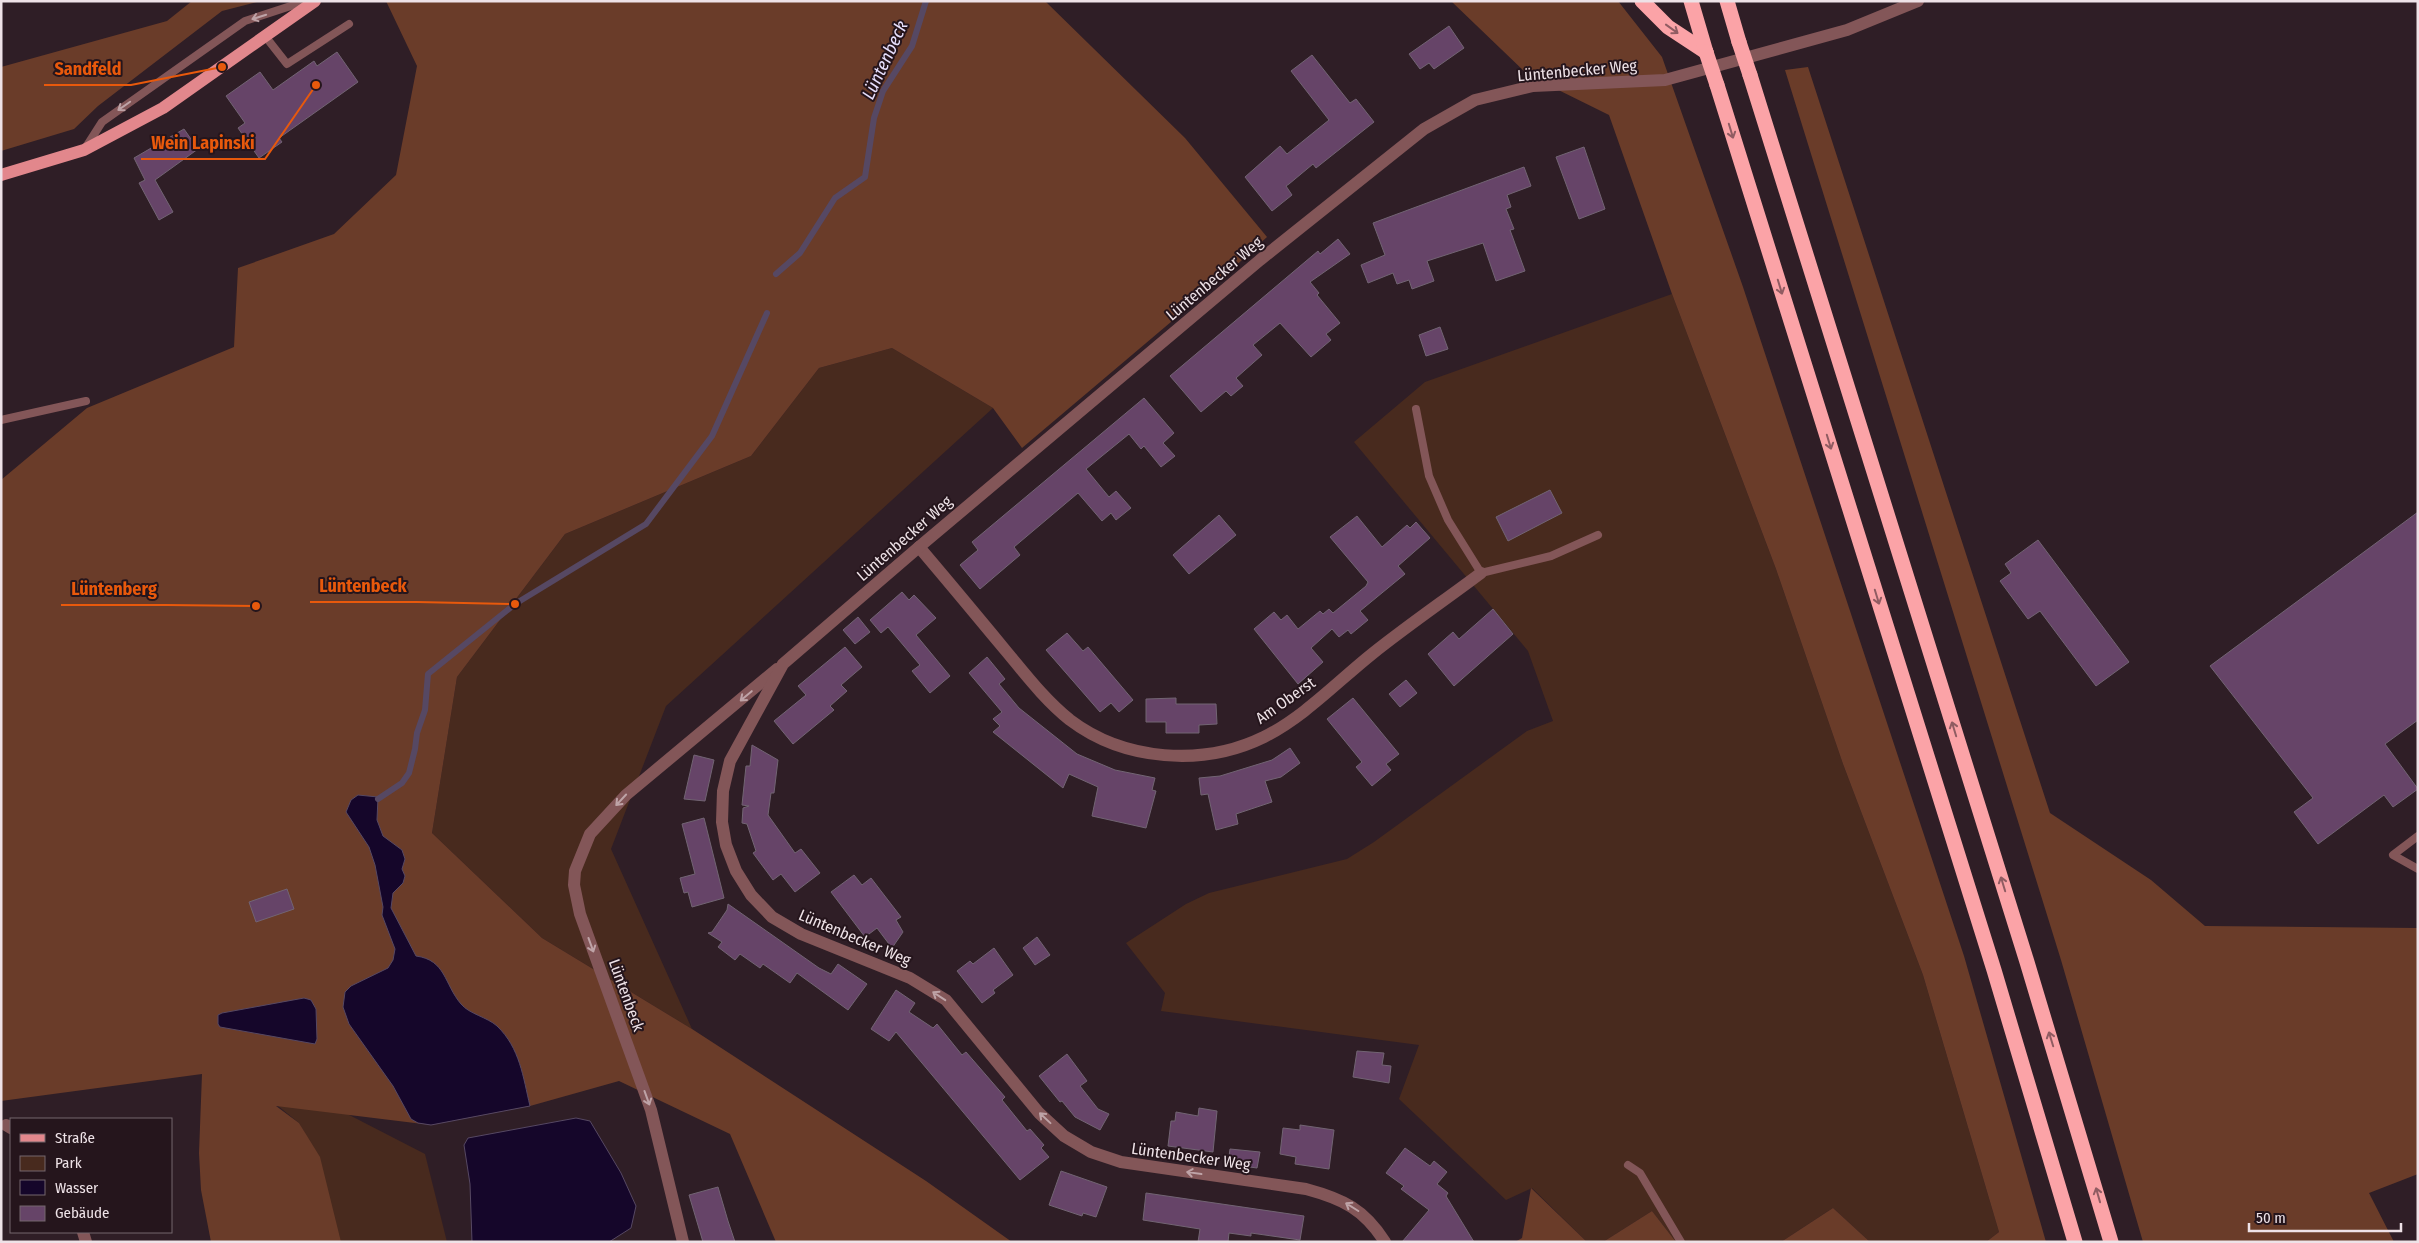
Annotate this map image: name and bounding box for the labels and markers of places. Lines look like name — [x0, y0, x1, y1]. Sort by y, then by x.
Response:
callout: Sandfeld — [44, 52, 131, 85]
callout: Wein Lapinski — [141, 126, 265, 159]
callout: Lüntenbeck — [310, 569, 417, 602]
callout: Lüntenberg — [61, 572, 167, 605]

